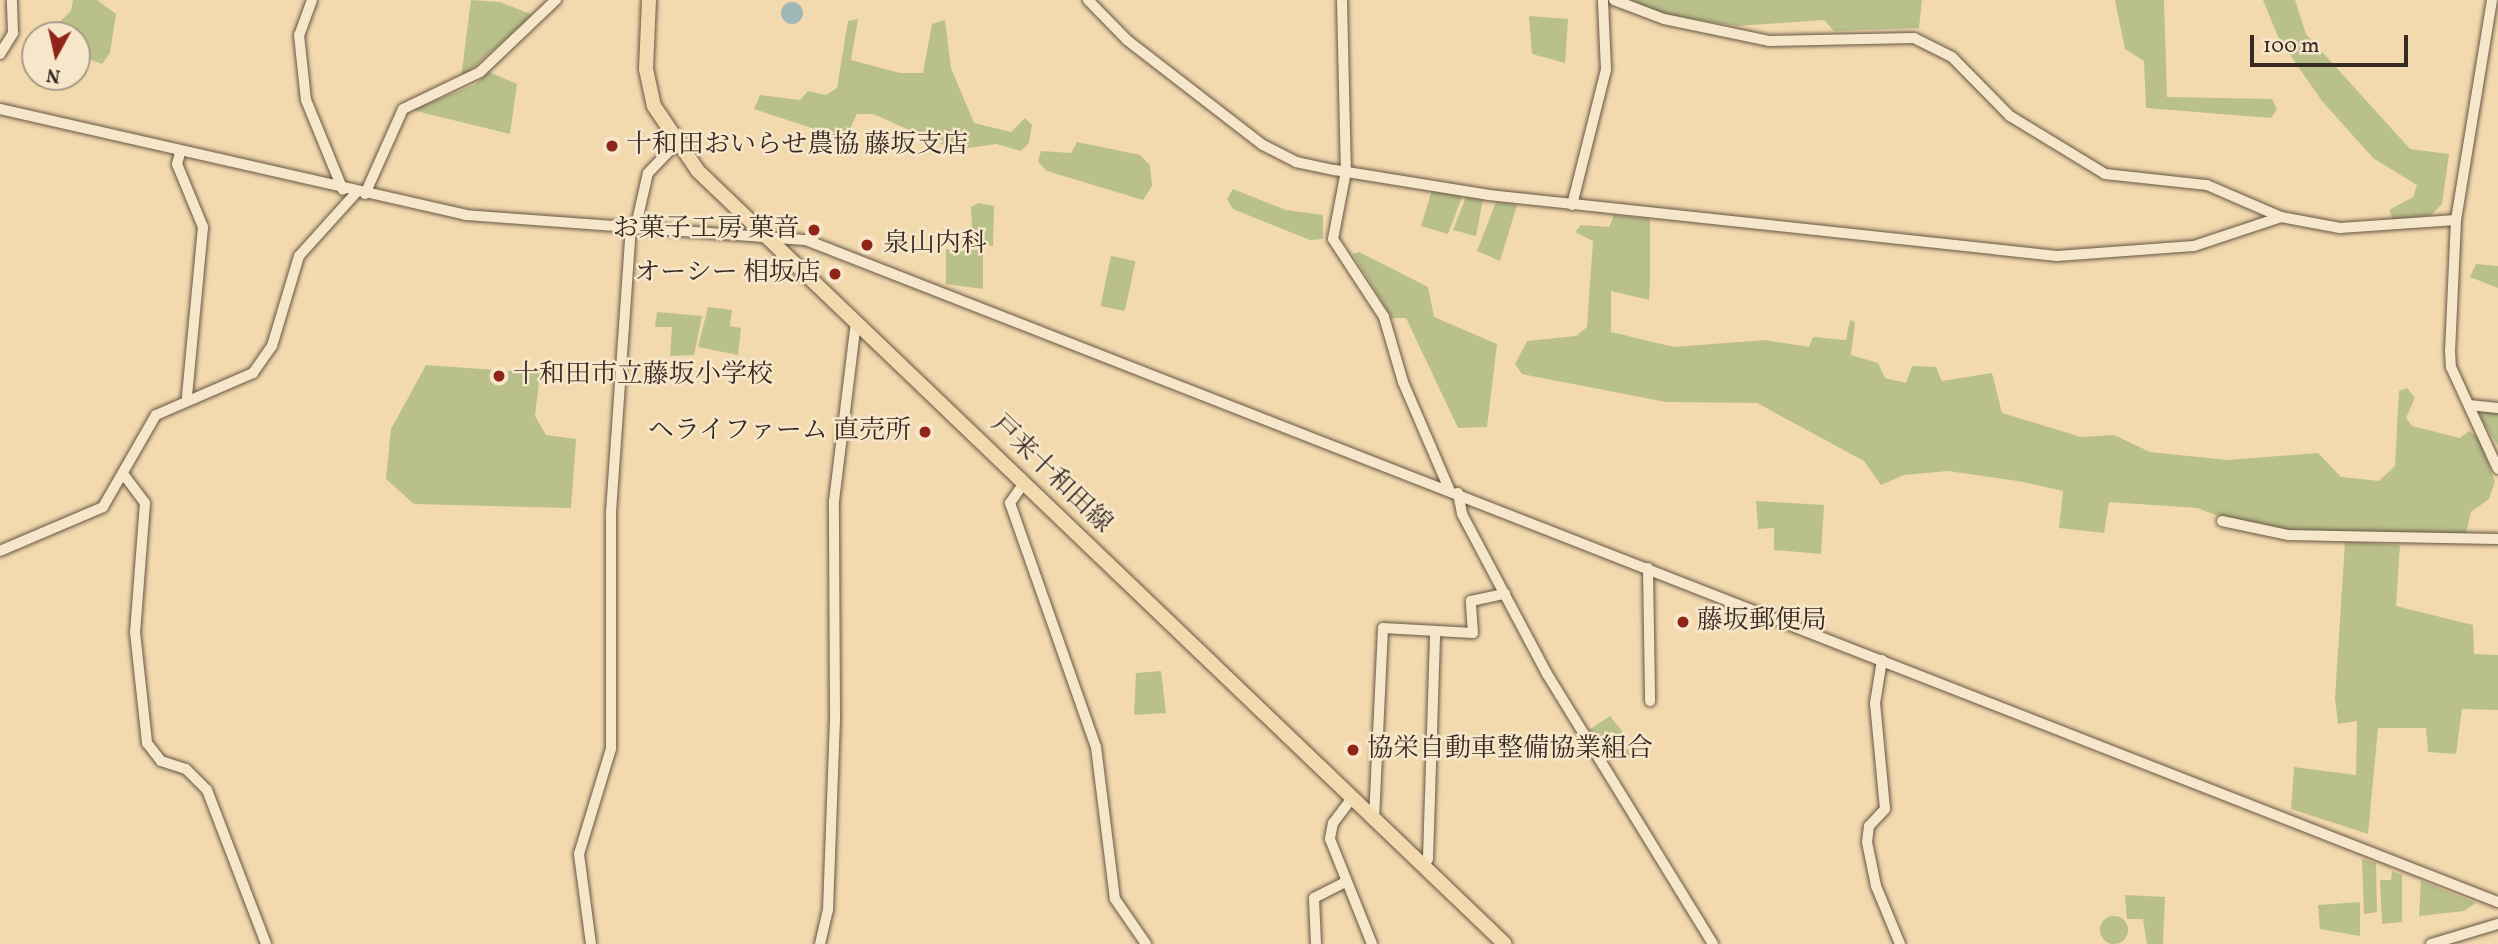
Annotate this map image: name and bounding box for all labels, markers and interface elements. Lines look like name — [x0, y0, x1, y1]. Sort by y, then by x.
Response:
north arrow — [21, 21, 91, 91]
scale bar — [2253, 21, 2410, 65]
text: 100 m — [2263, 32, 2320, 61]
text: N — [45, 61, 62, 89]
place label: 十和田おいらせ農協 藤坂支店 — [626, 130, 969, 162]
marker: 十和田おいらせ農協 藤坂支店 — [604, 138, 620, 154]
place label: お菓子工房 菓音 — [613, 214, 800, 246]
marker: お菓子工房 菓音 — [806, 222, 822, 238]
place label: 泉山内科 — [883, 229, 987, 261]
marker: 泉山内科 — [857, 235, 877, 255]
place label: オーシー 相坂店 — [634, 258, 821, 290]
marker: オーシー 相坂店 — [827, 266, 843, 282]
place label: 十和田市立藤坂小学校 — [513, 360, 773, 392]
marker: 十和田市立藤坂小学校 — [491, 368, 507, 384]
street label: 戸来十和田線 — [984, 410, 1118, 540]
place label: ヘライファーム 直売所 — [646, 416, 911, 448]
marker: ヘライファーム 直売所 — [917, 424, 933, 440]
place label: 藤坂郵便局 — [1697, 606, 1827, 638]
marker: 藤坂郵便局 — [1675, 614, 1691, 630]
place label: 協栄自動車整備協業組合 — [1367, 734, 1653, 766]
marker: 協栄自動車整備協業組合 — [1345, 742, 1361, 758]

